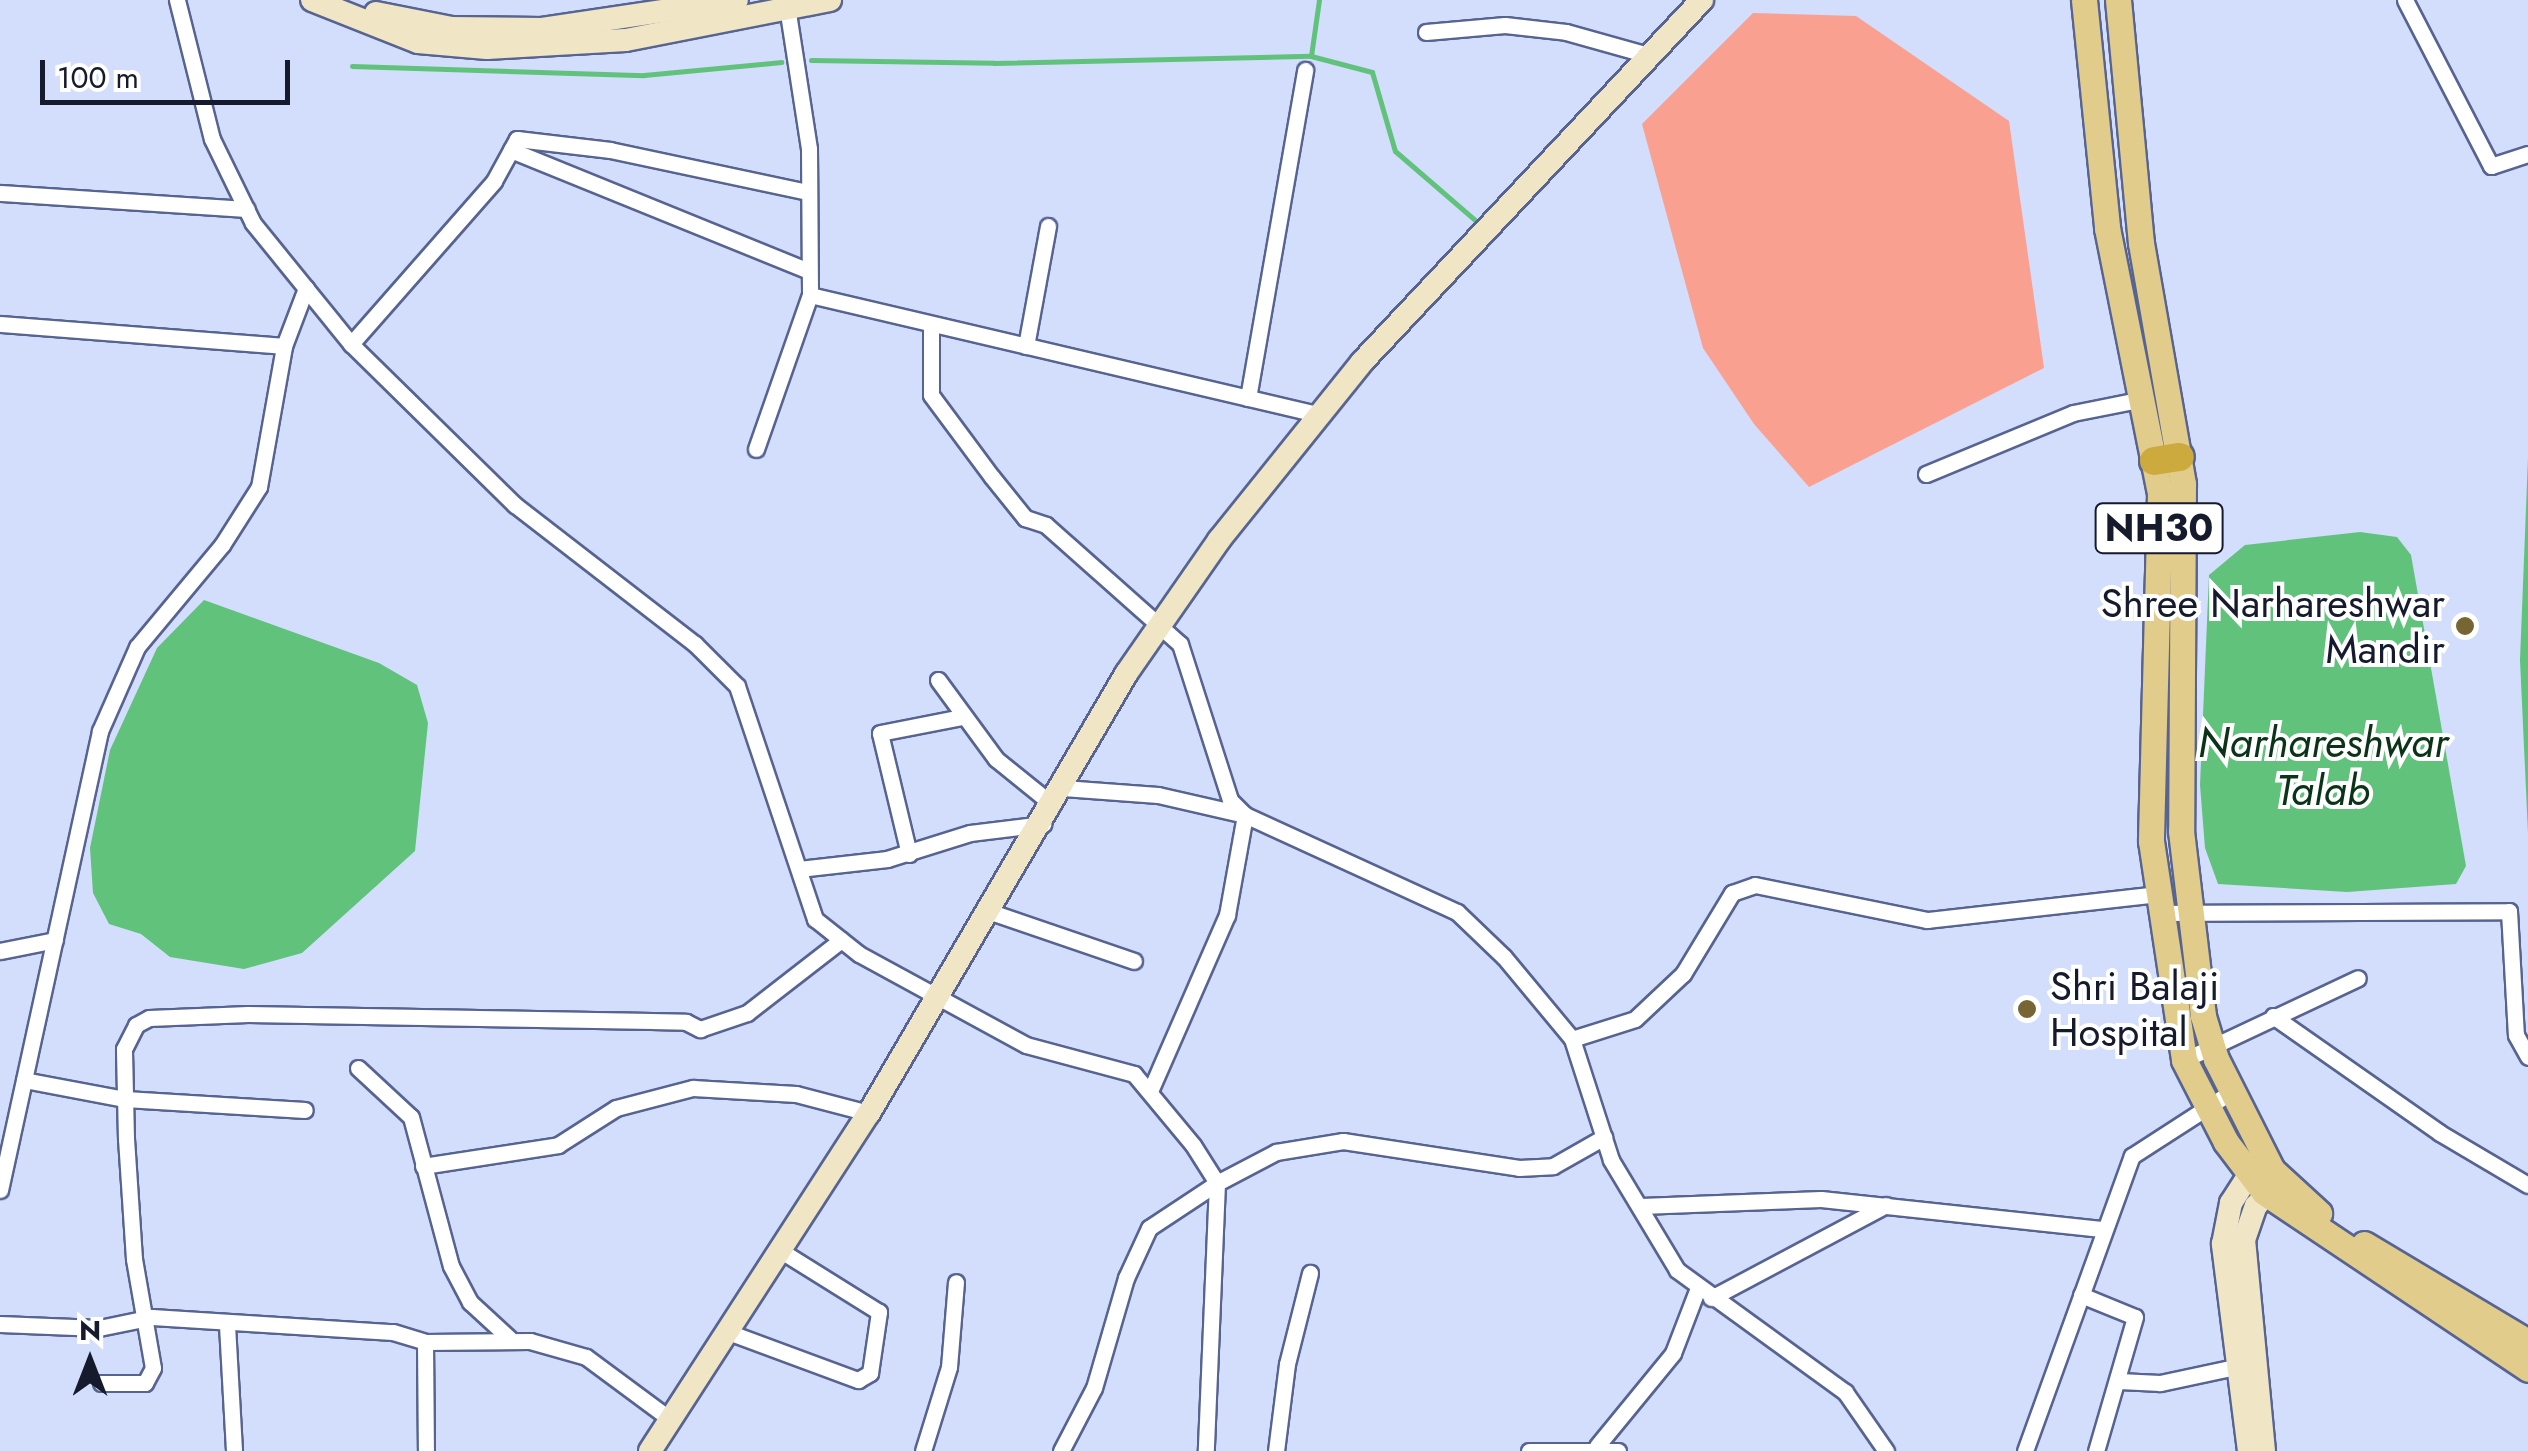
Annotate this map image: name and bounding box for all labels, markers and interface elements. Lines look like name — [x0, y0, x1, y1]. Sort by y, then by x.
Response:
scale bar — [45, 40, 295, 102]
text: 100 m — [57, 56, 139, 99]
road number: NH30 — [2094, 495, 2224, 561]
place label: Shree Narhareshwar Mandir — [2101, 579, 2445, 673]
marker: Shree Narhareshwar Mandir — [2454, 615, 2476, 637]
water label: Narhareshwar Talab — [2198, 718, 2448, 816]
place label: Shri Balaji Hospital — [2050, 962, 2219, 1056]
marker: Shri Balaji Hospital — [2014, 996, 2040, 1022]
text: N — [79, 1310, 101, 1351]
north arrow — [40, 1311, 140, 1411]

